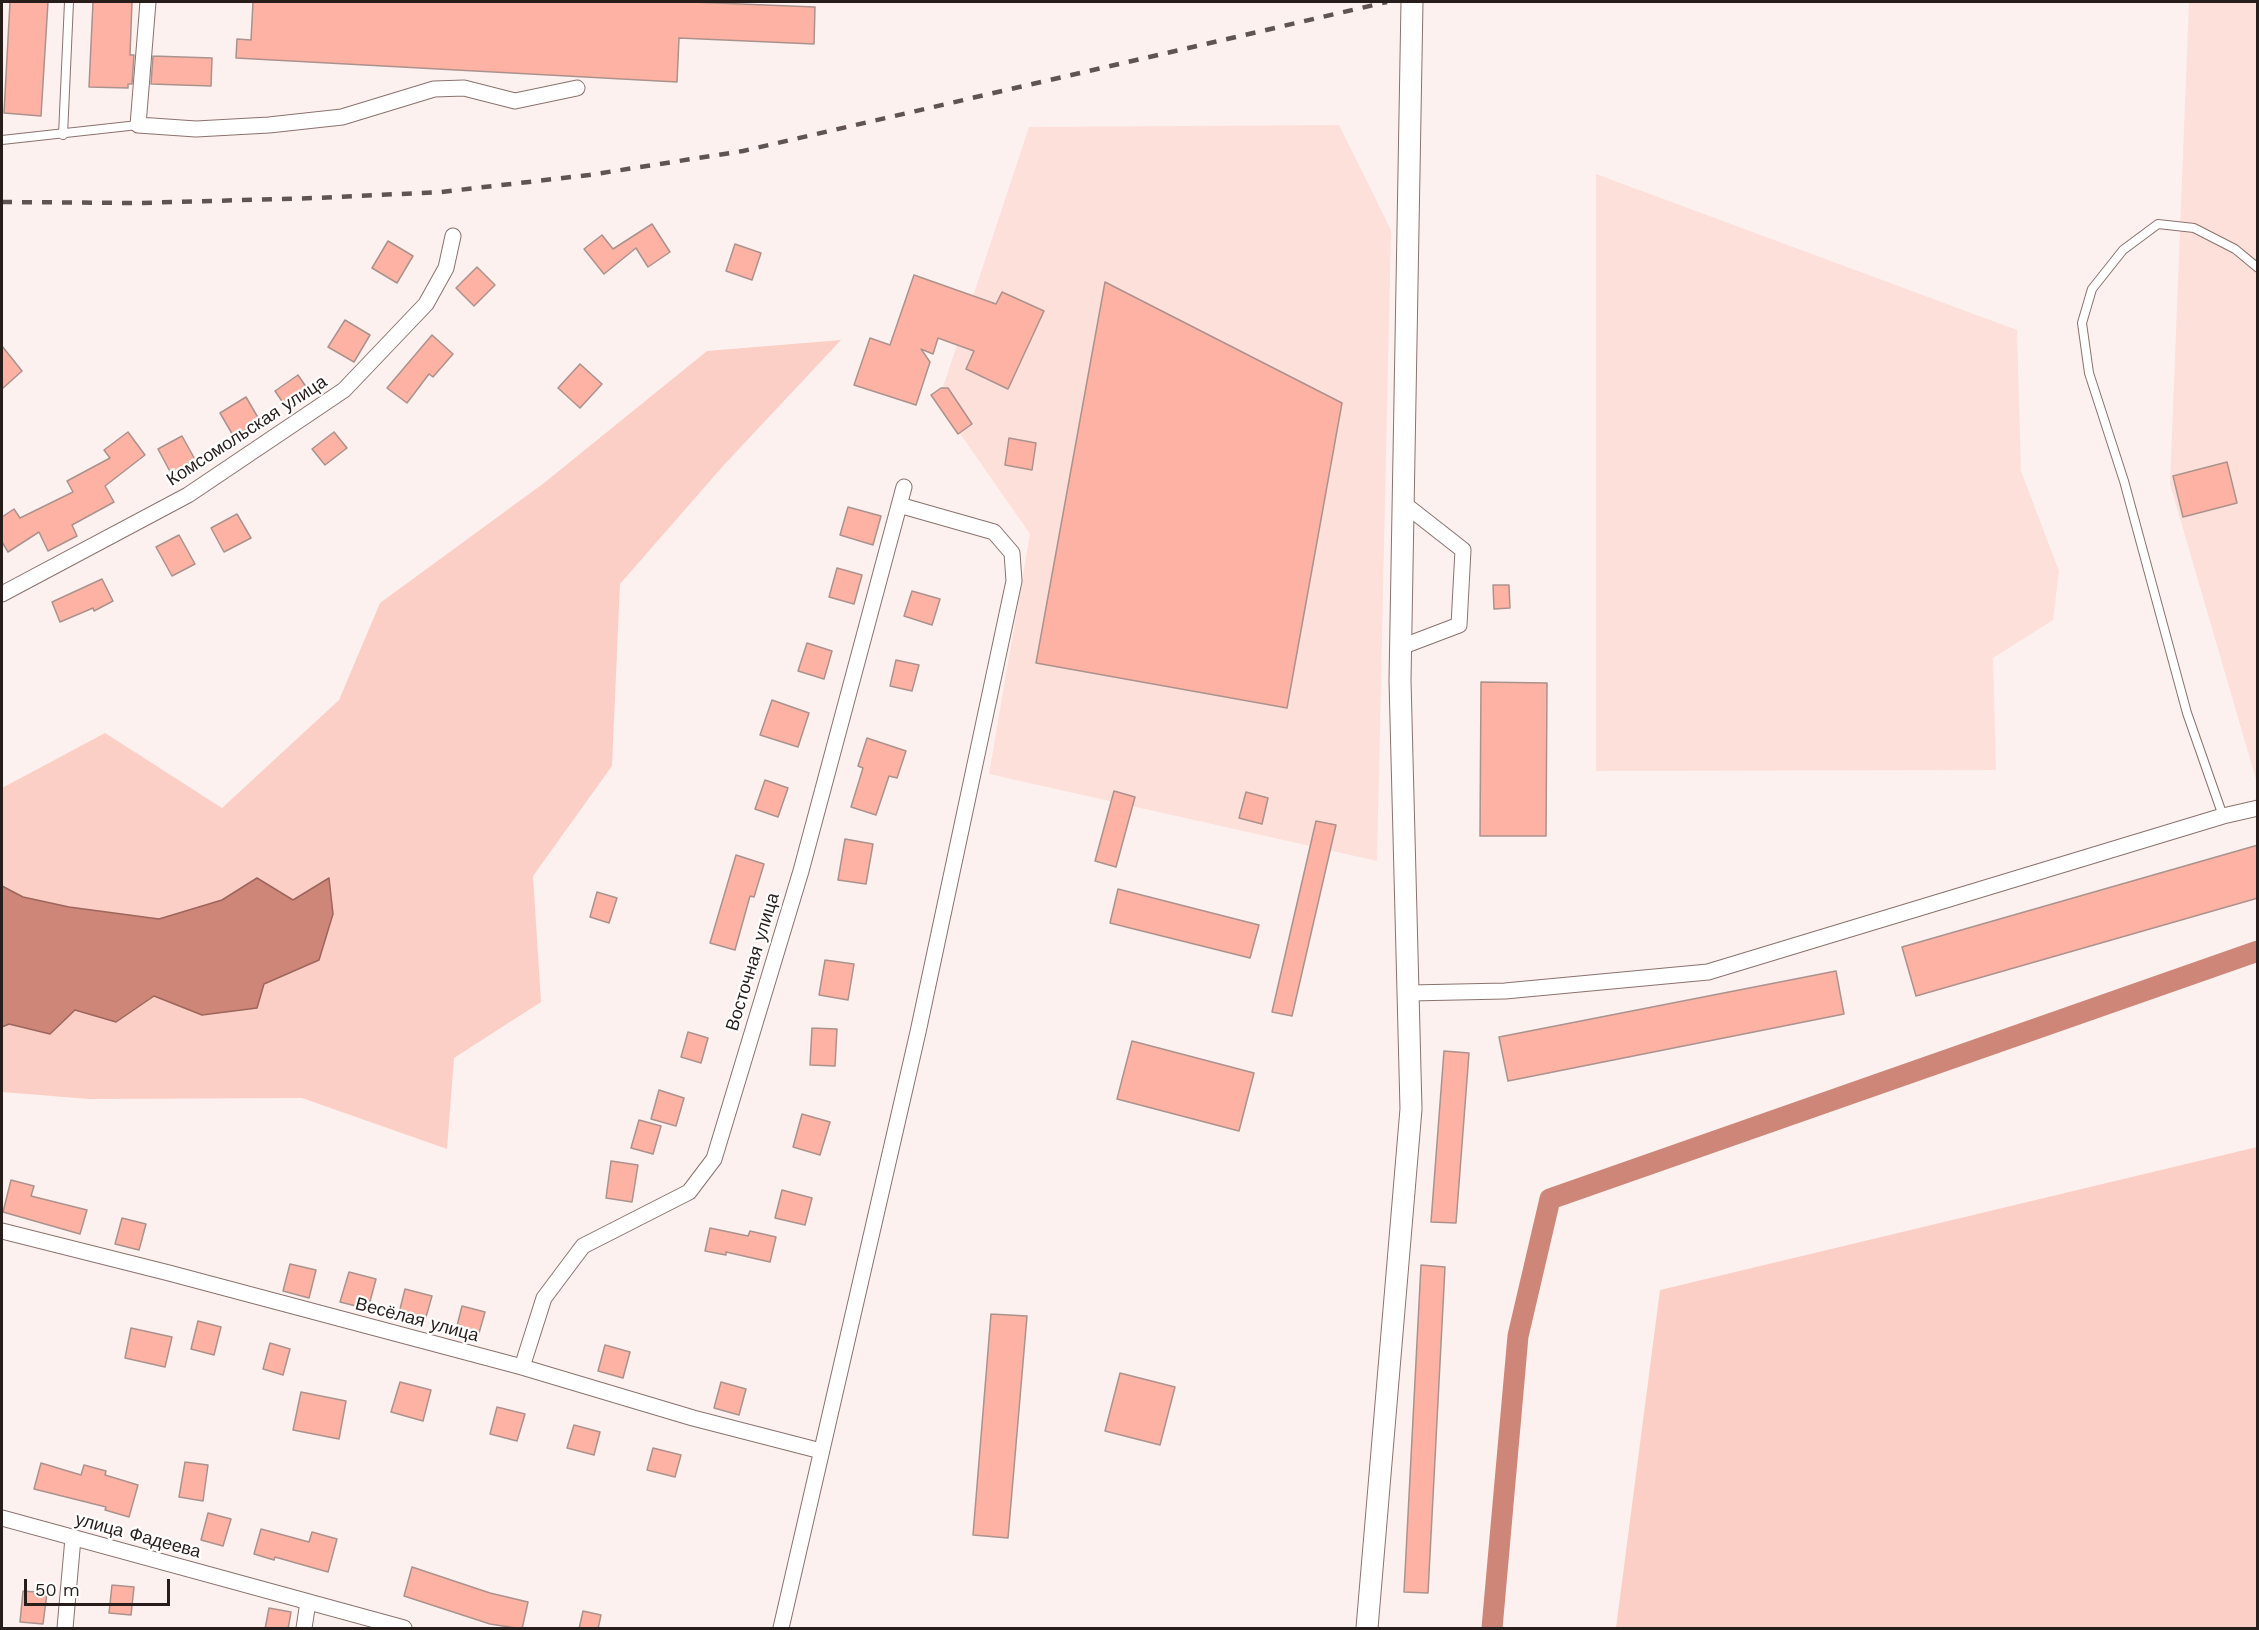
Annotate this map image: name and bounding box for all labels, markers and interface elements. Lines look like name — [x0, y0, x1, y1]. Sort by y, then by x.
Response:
street label: Комсомольская улица — [163, 371, 331, 491]
street label: Восточная улица — [722, 890, 784, 1034]
street label: Весёлая улица — [353, 1293, 481, 1347]
street label: улица Фадеева — [73, 1509, 203, 1563]
scale bar — [27, 1567, 172, 1605]
text: 50 m — [35, 1579, 80, 1600]

